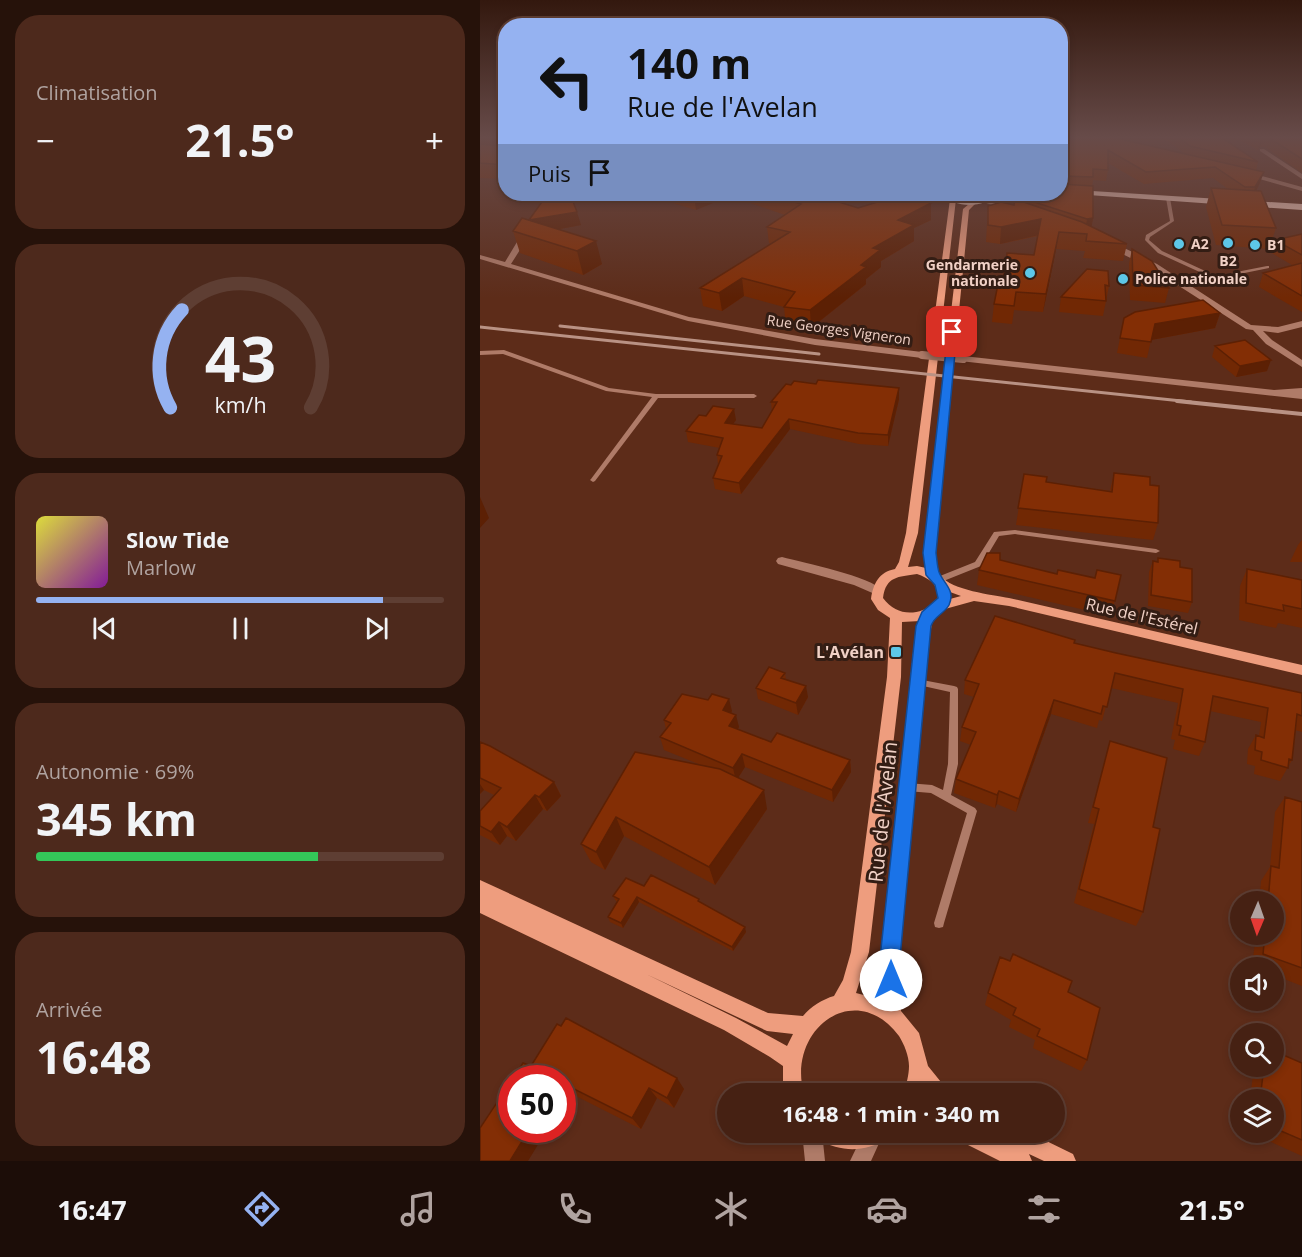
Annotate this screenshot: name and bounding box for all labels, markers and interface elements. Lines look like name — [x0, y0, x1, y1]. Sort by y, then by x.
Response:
text: 140 m — [627, 34, 751, 91]
icon: left — [528, 42, 606, 120]
text: Climatisation — [36, 79, 158, 106]
text: Rue de l'Avelan — [627, 88, 818, 125]
text: 21.5° — [185, 109, 295, 170]
text: − — [36, 118, 55, 163]
text: + — [425, 118, 444, 163]
icon: arrive — [583, 156, 616, 189]
text: Puis — [528, 158, 571, 188]
place label: A2 — [1191, 234, 1209, 253]
place label: B1 — [1267, 235, 1284, 254]
marker: B2 — [1221, 236, 1235, 250]
marker: A2 — [1172, 237, 1186, 251]
marker: B1 — [1248, 238, 1262, 252]
place label: B2 — [1219, 251, 1237, 270]
place label: Gendarmerie nationale — [926, 255, 1018, 290]
marker: Gendarmerie nationale — [1023, 266, 1037, 280]
place label: Police nationale — [1135, 269, 1247, 288]
marker: Police nationale — [1116, 272, 1130, 286]
pin — [926, 306, 977, 357]
street label: Rue Georges Vigneron — [766, 310, 912, 349]
text: 43 — [204, 315, 276, 400]
icon: arrive — [935, 315, 968, 348]
text: km/h — [214, 391, 266, 420]
text: Slow Tide — [126, 524, 229, 554]
text: Marlow — [126, 554, 196, 581]
street label: Rue de l'Estérel — [1084, 592, 1200, 640]
icon: previous — [88, 612, 121, 645]
icon: pause — [224, 612, 257, 645]
icon: next — [360, 612, 393, 645]
place label: L'Avélan — [816, 641, 884, 663]
marker: L'Avélan — [889, 645, 903, 659]
street label: Rue de l'Avelan — [862, 740, 903, 884]
text: Autonomie · 69% — [36, 758, 194, 785]
text: 345 km — [36, 788, 197, 849]
north arrow — [1230, 891, 1284, 945]
map controls — [1230, 891, 1284, 1143]
position arrow — [859, 948, 923, 1012]
button: sound — [1230, 957, 1284, 1011]
text: Arrivée — [36, 996, 103, 1023]
button: search — [1230, 1023, 1284, 1077]
text: 16:48 — [36, 1026, 152, 1087]
speed limit sign: 50 — [498, 1065, 576, 1143]
button: layers — [1230, 1089, 1284, 1143]
text: 16:48 · 1 min · 340 m — [782, 1098, 1000, 1128]
icon: directions — [241, 1188, 283, 1230]
icon: music — [397, 1188, 439, 1230]
icon: phone — [554, 1188, 596, 1230]
icon: climate — [710, 1188, 752, 1230]
icon: car — [866, 1188, 908, 1230]
icon: filters — [1023, 1188, 1065, 1230]
text: 16:47 — [57, 1191, 127, 1228]
text: 21.5° — [1179, 1191, 1245, 1228]

